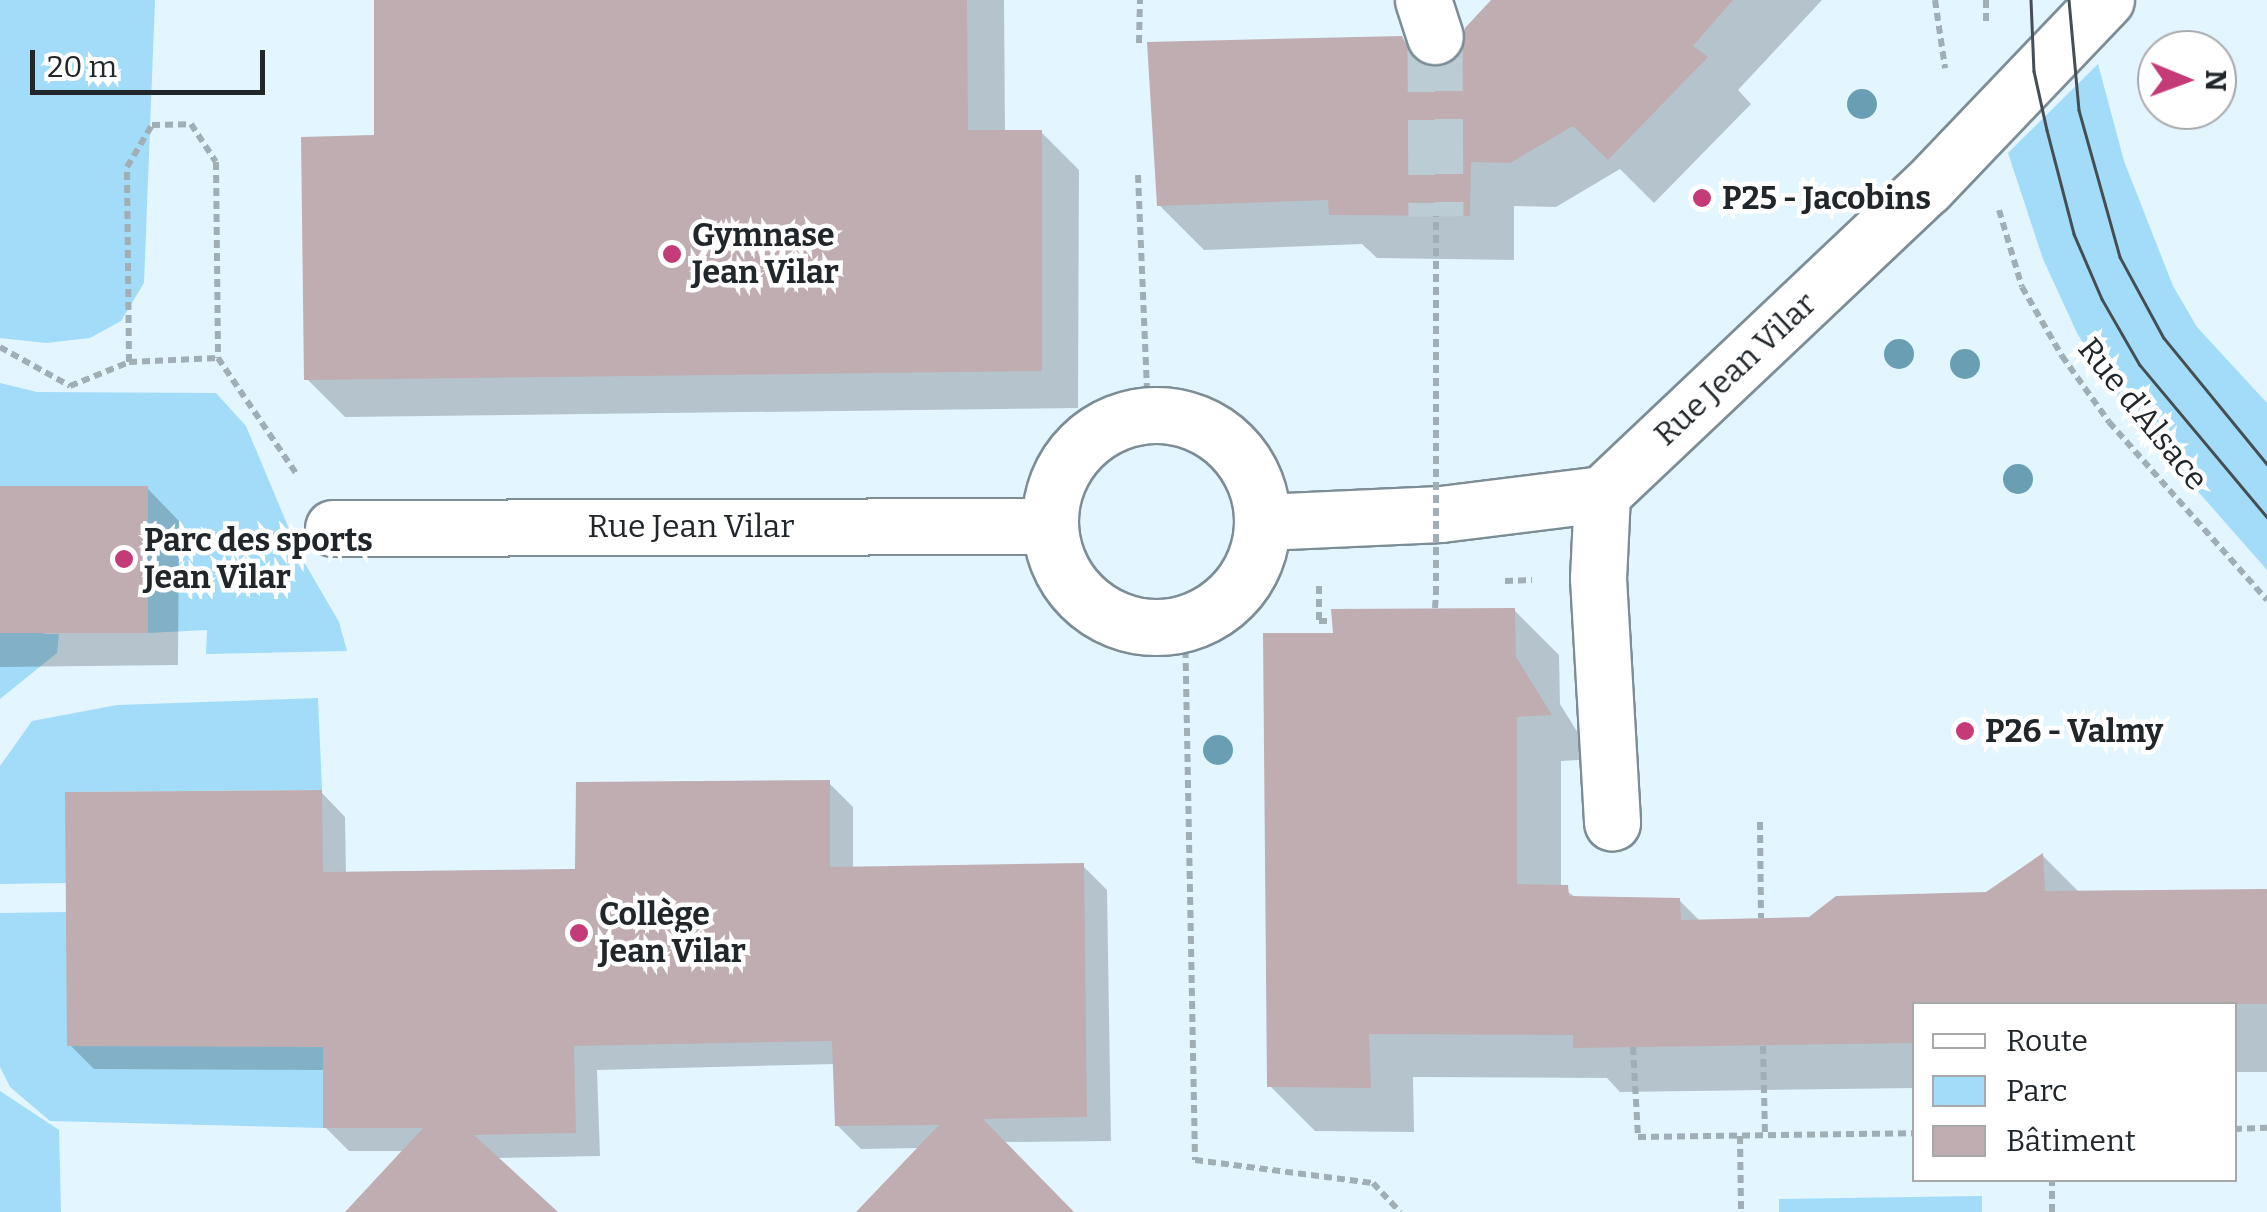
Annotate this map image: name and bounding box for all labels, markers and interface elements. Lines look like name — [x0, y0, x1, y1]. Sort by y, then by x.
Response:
scale bar — [35, 30, 270, 92]
north arrow — [2137, 30, 2237, 130]
text: 20 m — [47, 49, 117, 85]
text: N — [2199, 69, 2232, 92]
place label: P25 - Jacobins — [1722, 179, 1931, 217]
marker: P25 - Jacobins — [1691, 187, 1713, 209]
place label: Gymnase Jean Vilar — [692, 217, 839, 292]
marker: Gymnase Jean Vilar — [661, 243, 683, 265]
street label: Rue Jean Vilar — [1646, 284, 1824, 454]
street label: Rue d'Alsace — [2070, 330, 2216, 498]
street label: Rue Jean Vilar — [588, 507, 794, 545]
place label: Parc des sports Jean Vilar — [144, 522, 373, 597]
marker: Parc des sports Jean Vilar — [113, 548, 135, 570]
place label: P26 - Valmy — [1985, 712, 2163, 750]
marker: P26 - Valmy — [1954, 720, 1976, 742]
place label: Collège Jean Vilar — [599, 896, 746, 971]
marker: Collège Jean Vilar — [568, 922, 590, 944]
legend — [1912, 1002, 2237, 1182]
text: Route — [2006, 1023, 2088, 1059]
text: Parc — [2006, 1073, 2068, 1109]
text: Bâtiment — [2006, 1123, 2136, 1159]

